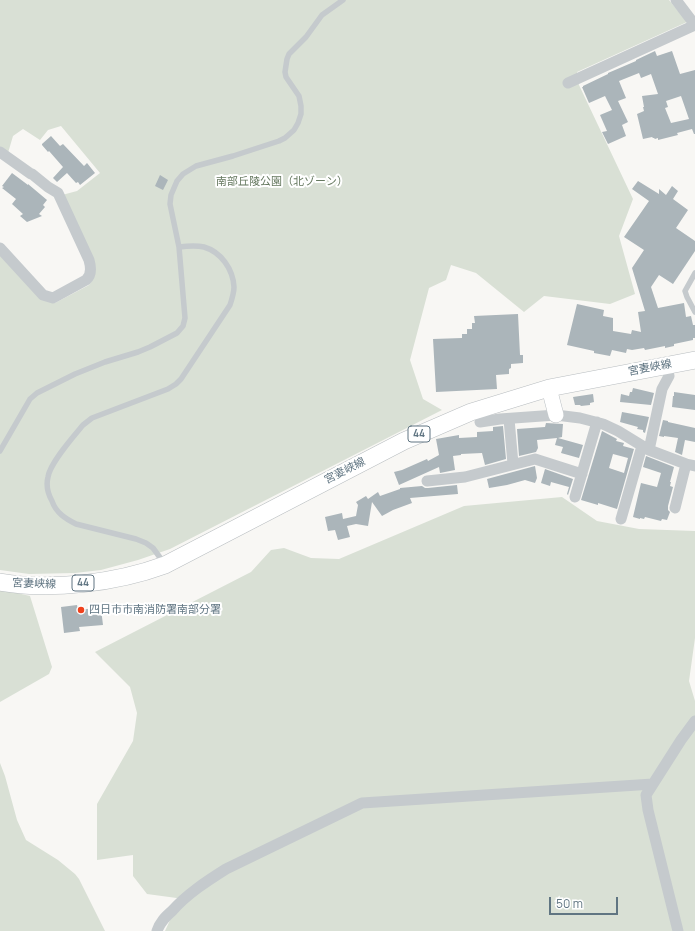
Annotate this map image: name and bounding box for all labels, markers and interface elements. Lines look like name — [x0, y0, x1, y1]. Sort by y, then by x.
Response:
park label: 南部丘陵公園（北ゾーン） — [216, 175, 348, 189]
street label: 宮妻峡線 — [627, 357, 673, 379]
road number: 44 — [408, 426, 430, 442]
street label: 宮妻峡線 — [322, 455, 368, 487]
road number: 44 — [72, 575, 94, 591]
street label: 宮妻峡線 — [12, 577, 56, 591]
place label: 四日市市南消防署南部分署 — [89, 603, 221, 617]
marker: 四日市市南消防署南部分署 — [76, 605, 86, 615]
scale bar — [551, 889, 620, 915]
text: 50 m — [556, 895, 583, 912]

